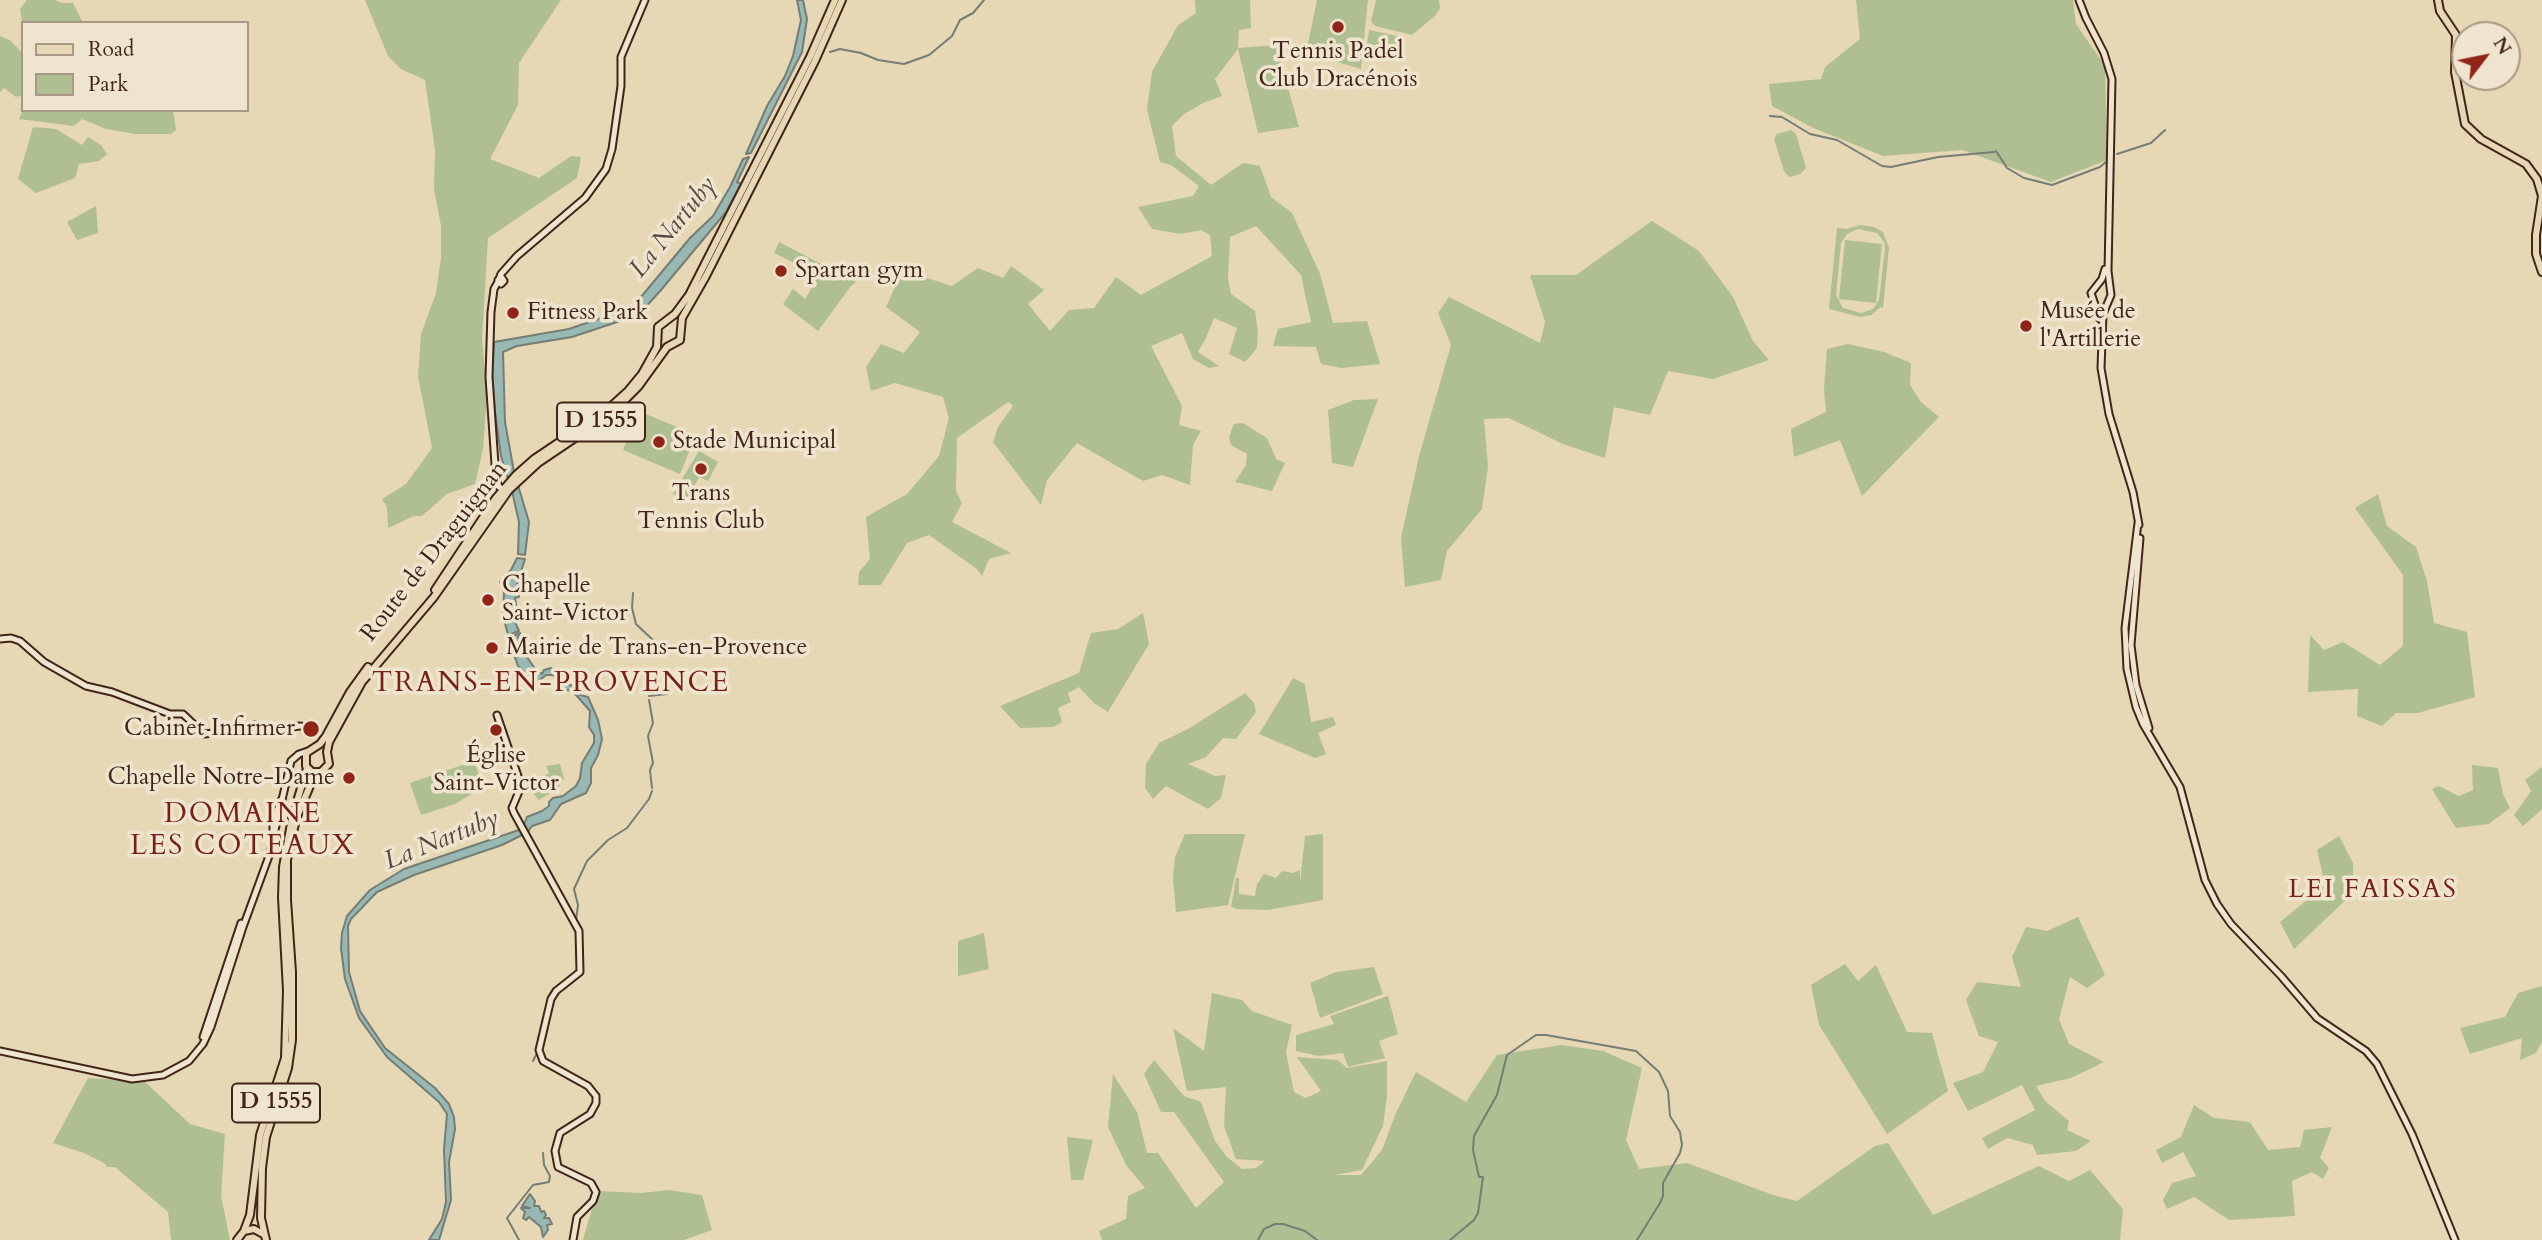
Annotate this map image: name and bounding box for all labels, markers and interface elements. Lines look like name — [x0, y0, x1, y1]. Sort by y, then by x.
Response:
marker: Tennis Padel Club Dracénois — [1330, 19, 1346, 35]
legend — [21, 21, 248, 112]
north arrow — [2451, 21, 2521, 91]
text: N — [2487, 32, 2518, 60]
text: Road — [88, 35, 134, 64]
place label: Tennis Padel Club Dracénois — [1259, 38, 1417, 94]
text: Park — [88, 70, 128, 99]
water label: La Nartuby — [624, 171, 724, 285]
place label: Spartan gym — [795, 257, 923, 285]
marker: Spartan gym — [773, 263, 789, 279]
place label: Musée de l'Artillerie — [2040, 298, 2141, 354]
place label: Fitness Park — [527, 299, 648, 327]
marker: Fitness Park — [505, 305, 521, 321]
marker: Musée de l'Artillerie — [2018, 318, 2034, 334]
road number: D 1555 — [557, 402, 645, 442]
place label: Stade Municipal — [673, 428, 836, 456]
marker: Stade Municipal — [651, 434, 667, 450]
street label: Route de Draguignan — [356, 456, 514, 648]
marker: Trans Tennis Club — [693, 461, 709, 477]
place label: Trans Tennis Club — [637, 480, 765, 536]
place label: Chapelle Saint-Victor — [502, 572, 628, 628]
marker: Chapelle Saint-Victor — [480, 592, 496, 608]
place label: Mairie de Trans-en-Provence — [506, 634, 807, 662]
marker: Mairie de Trans-en-Provence — [484, 640, 500, 656]
district label: TRANS-EN-PROVENCE — [374, 668, 728, 702]
place label: Cabinet Infirmer — [124, 715, 295, 743]
marker: Cabinet Infirmer — [301, 719, 321, 739]
marker: Église Saint-Victor — [488, 722, 504, 738]
place label: Église Saint-Victor — [433, 742, 559, 798]
place label: Chapelle Notre-Dame — [107, 764, 335, 792]
marker: Chapelle Notre-Dame — [341, 770, 357, 786]
district label: DOMAINE LES COTEAUX — [131, 799, 355, 865]
water label: La Nartuby — [380, 804, 504, 878]
district label: LEI FAISSAS — [2290, 875, 2456, 907]
road number: D 1555 — [232, 1084, 320, 1122]

